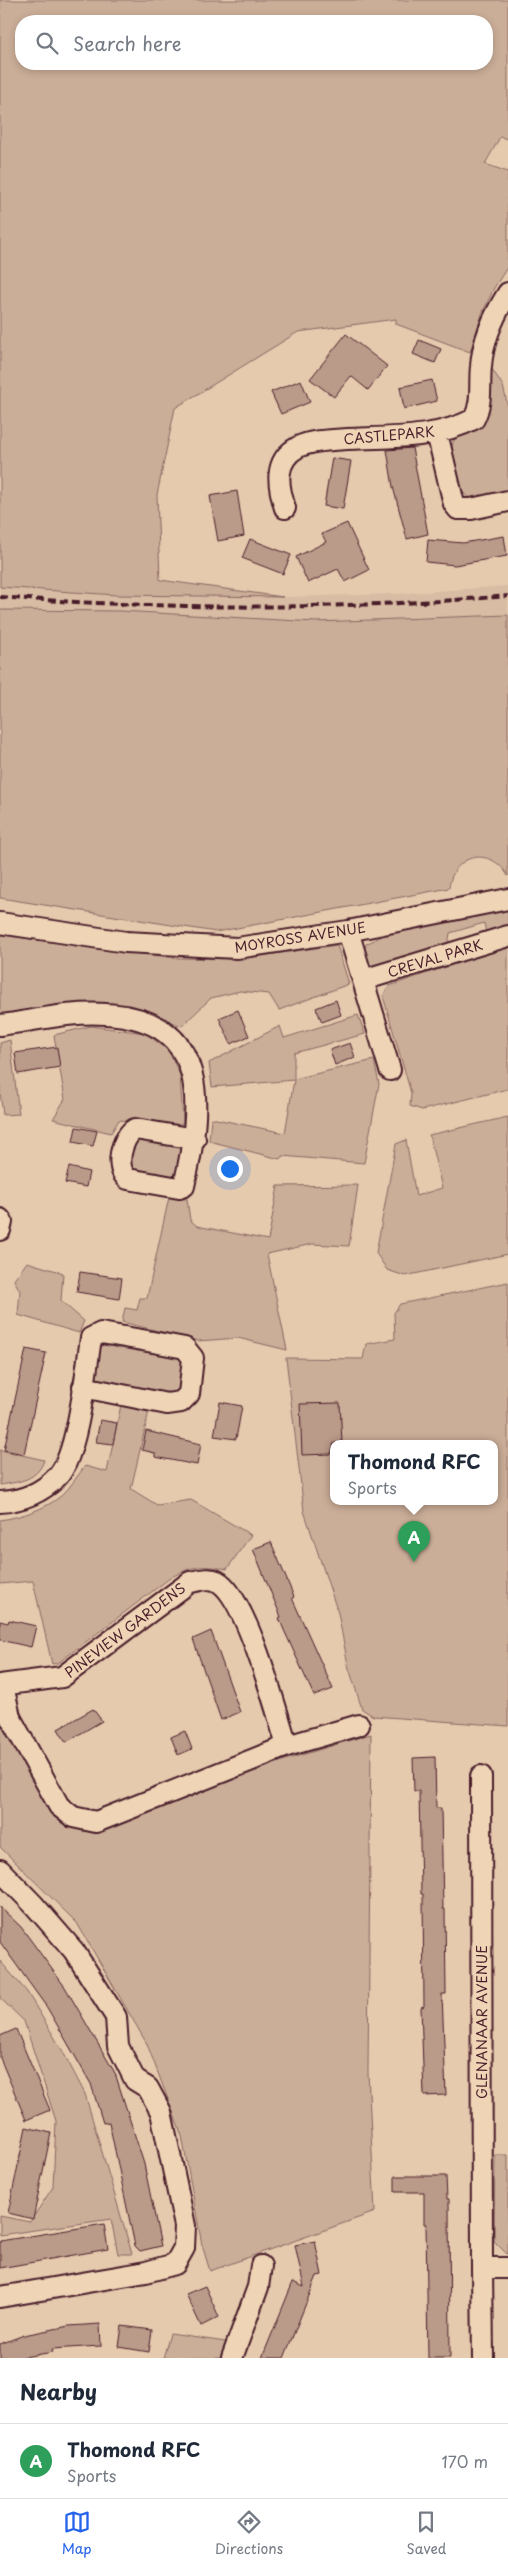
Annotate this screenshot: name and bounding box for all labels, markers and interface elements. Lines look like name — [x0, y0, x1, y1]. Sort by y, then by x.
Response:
search box — [15, 15, 493, 70]
icon: search — [33, 29, 61, 57]
text: Search here — [73, 29, 182, 57]
street label: CASTLEPARK — [342, 421, 436, 449]
street label: MOYROSS AVENUE — [233, 916, 367, 958]
street label: CREVAL PARK — [385, 933, 485, 982]
your location — [217, 1156, 243, 1182]
popup — [330, 1440, 498, 1505]
text: Thomond RFC — [347, 1447, 481, 1475]
text: Sports — [347, 1475, 397, 1499]
pin: A — [398, 1521, 430, 1562]
street label: PINEVIEW GARDENS — [60, 1578, 190, 1682]
street label: GLENANAAR AVENUE — [471, 1945, 492, 2099]
text: Nearby — [20, 2375, 97, 2407]
text: Thomond RFC — [67, 2435, 200, 2463]
text: A — [30, 2449, 42, 2473]
text: 170 m — [442, 2449, 488, 2473]
text: Sports — [67, 2463, 116, 2487]
tab: Map — [62, 2508, 92, 2559]
tab: Directions — [215, 2508, 283, 2559]
tab: Saved — [407, 2508, 446, 2559]

